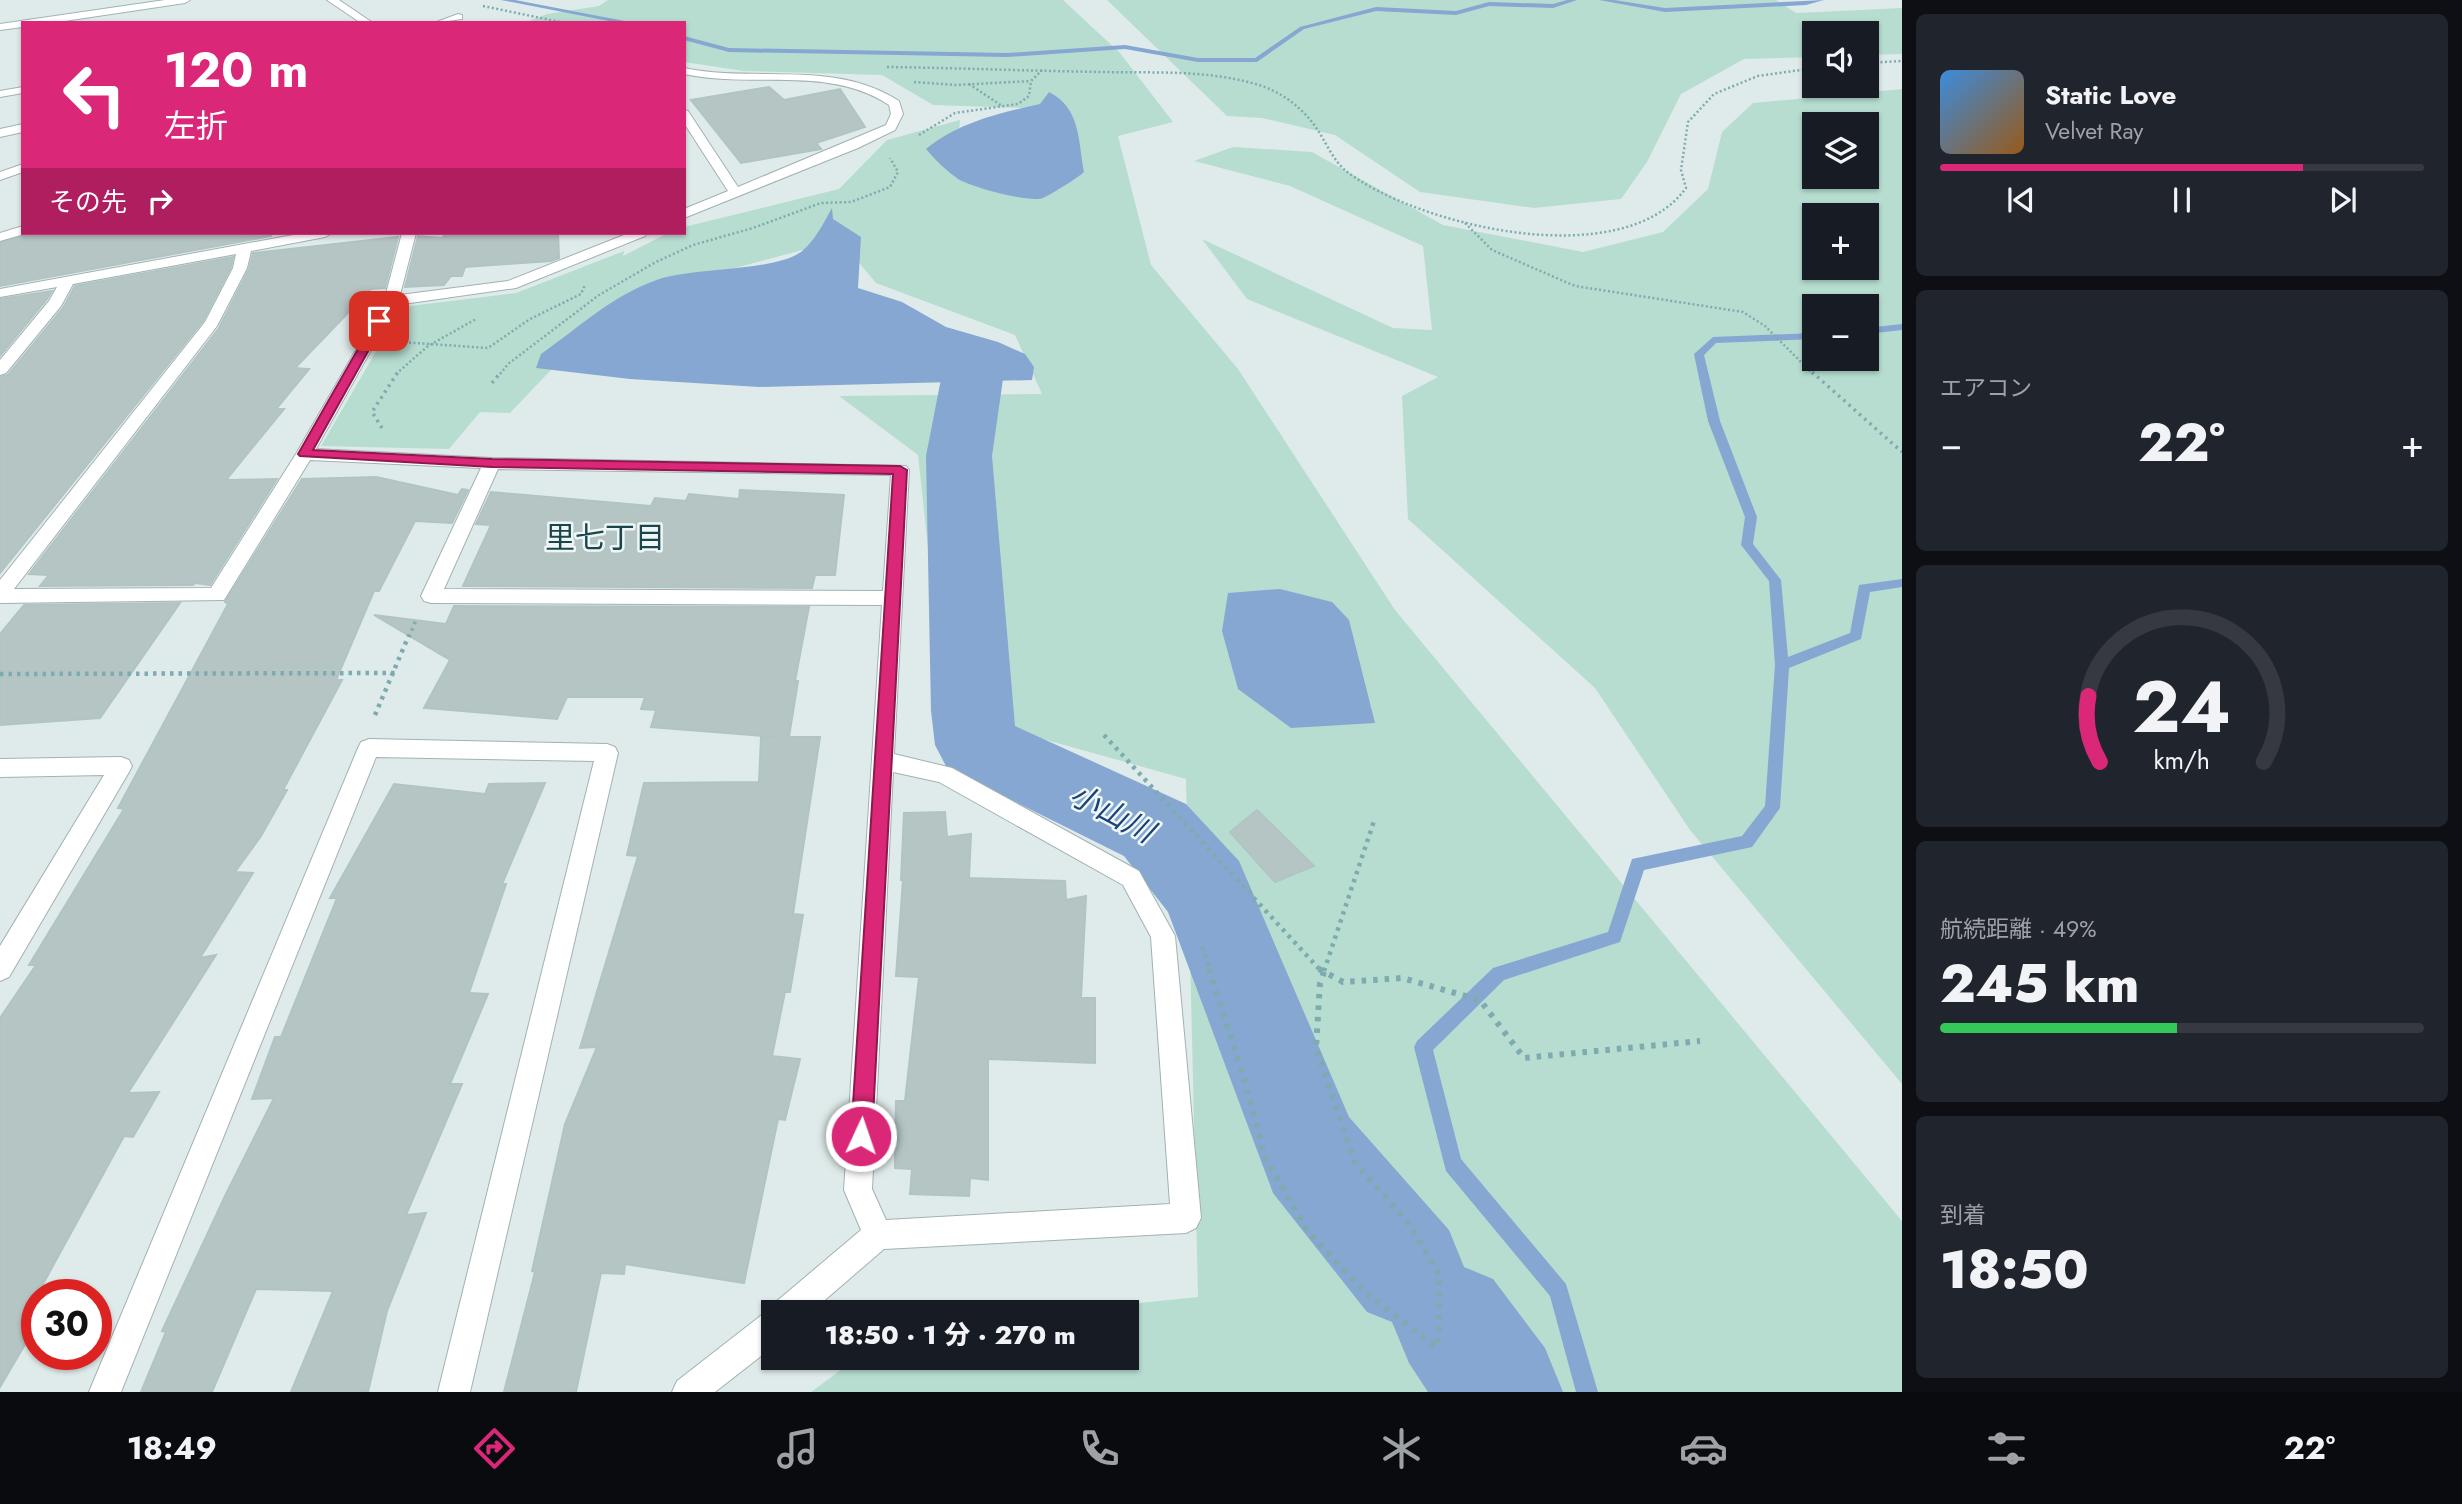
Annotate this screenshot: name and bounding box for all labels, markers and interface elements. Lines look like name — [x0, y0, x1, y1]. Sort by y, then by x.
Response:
map controls — [1802, 21, 1879, 371]
button: sound — [1802, 21, 1879, 98]
text: 120 m — [164, 35, 308, 105]
icon: left — [49, 49, 140, 140]
text: Static Love — [2045, 76, 2177, 114]
text: 左折 — [164, 103, 228, 149]
button: layers — [1802, 112, 1879, 189]
text: Velvet Ray — [2045, 114, 2143, 148]
icon: previous — [2002, 181, 2040, 219]
icon: pause — [2163, 181, 2201, 219]
icon: next — [2324, 181, 2362, 219]
icon: right — [141, 182, 179, 220]
text: その先 — [49, 183, 127, 221]
button: + — [1802, 203, 1879, 280]
pin — [349, 291, 409, 351]
button: − — [1802, 294, 1879, 371]
icon: arrive — [360, 302, 398, 340]
text: エアコン — [1940, 371, 2032, 405]
text: 22° — [2138, 405, 2225, 481]
text: − — [1940, 416, 1962, 471]
text: + — [2401, 416, 2424, 471]
district label: 里七丁目 — [545, 516, 665, 559]
text: 24 — [2133, 654, 2231, 759]
text: km/h — [2154, 742, 2210, 778]
water label: 小山川 — [1062, 773, 1164, 855]
text: 航続距離 · 49% — [1940, 912, 2097, 946]
text: 245 km — [1940, 946, 2139, 1022]
position arrow — [824, 1099, 898, 1173]
text: 到着 — [1940, 1198, 1986, 1232]
text: 18:50 — [1940, 1232, 2089, 1308]
speed limit sign: 30 — [21, 1279, 112, 1370]
text: 18:50 · 1 分 · 270 m — [824, 1316, 1076, 1354]
icon: directions — [470, 1424, 519, 1473]
icon: music — [773, 1424, 822, 1473]
icon: phone — [1075, 1424, 1124, 1473]
icon: climate — [1377, 1424, 1426, 1473]
icon: car — [1679, 1424, 1728, 1473]
icon: filters — [1982, 1424, 2031, 1473]
text: 18:49 — [127, 1425, 217, 1471]
text: 22° — [2284, 1425, 2335, 1471]

